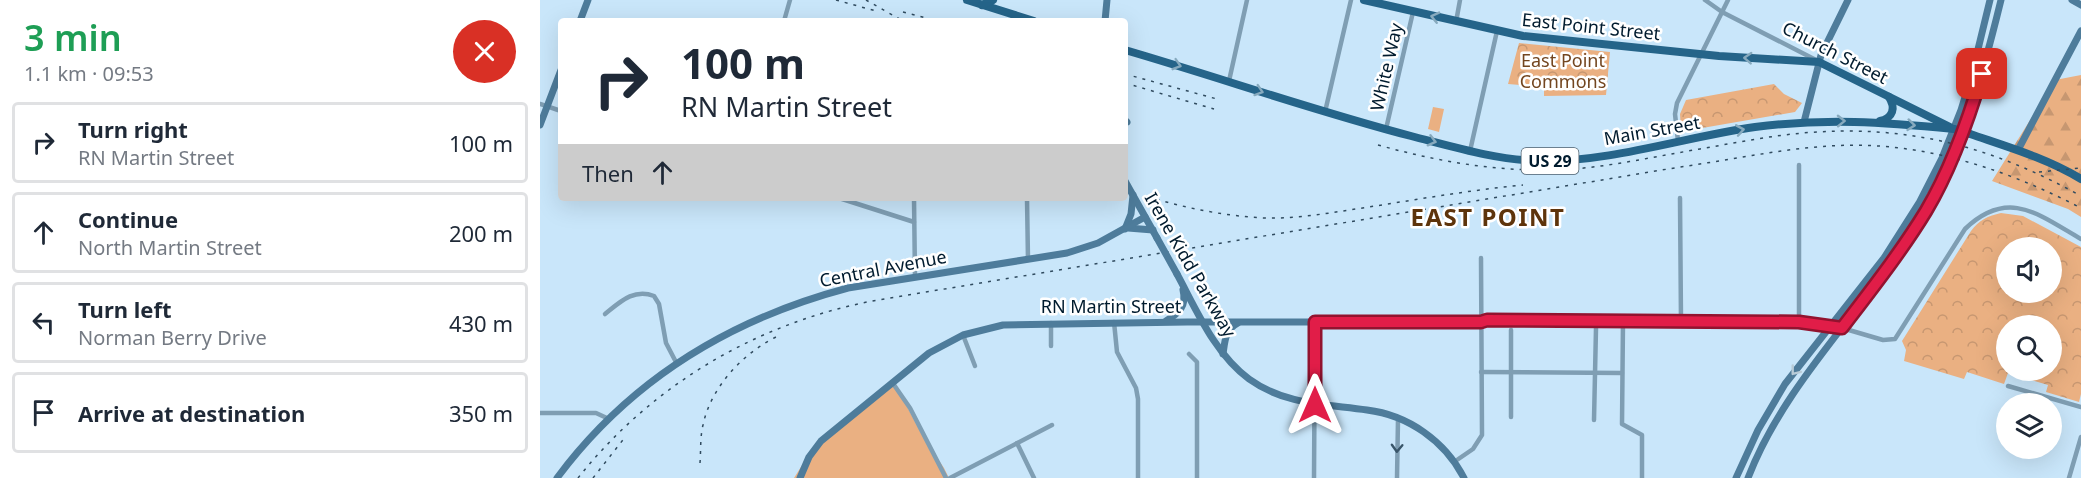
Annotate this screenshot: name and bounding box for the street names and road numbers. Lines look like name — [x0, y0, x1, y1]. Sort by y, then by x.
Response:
street label: East Point Street — [1521, 7, 1662, 45]
street label: Church Street — [1779, 15, 1893, 89]
street label: White Way — [1364, 20, 1408, 113]
street label: Main Street — [1602, 110, 1702, 150]
road number: US 29 — [1522, 148, 1578, 174]
street label: Irene Kidd Parkway — [1140, 188, 1243, 342]
street label: Central Avenue — [817, 244, 948, 292]
street label: RN Martin Street — [1041, 294, 1182, 318]

